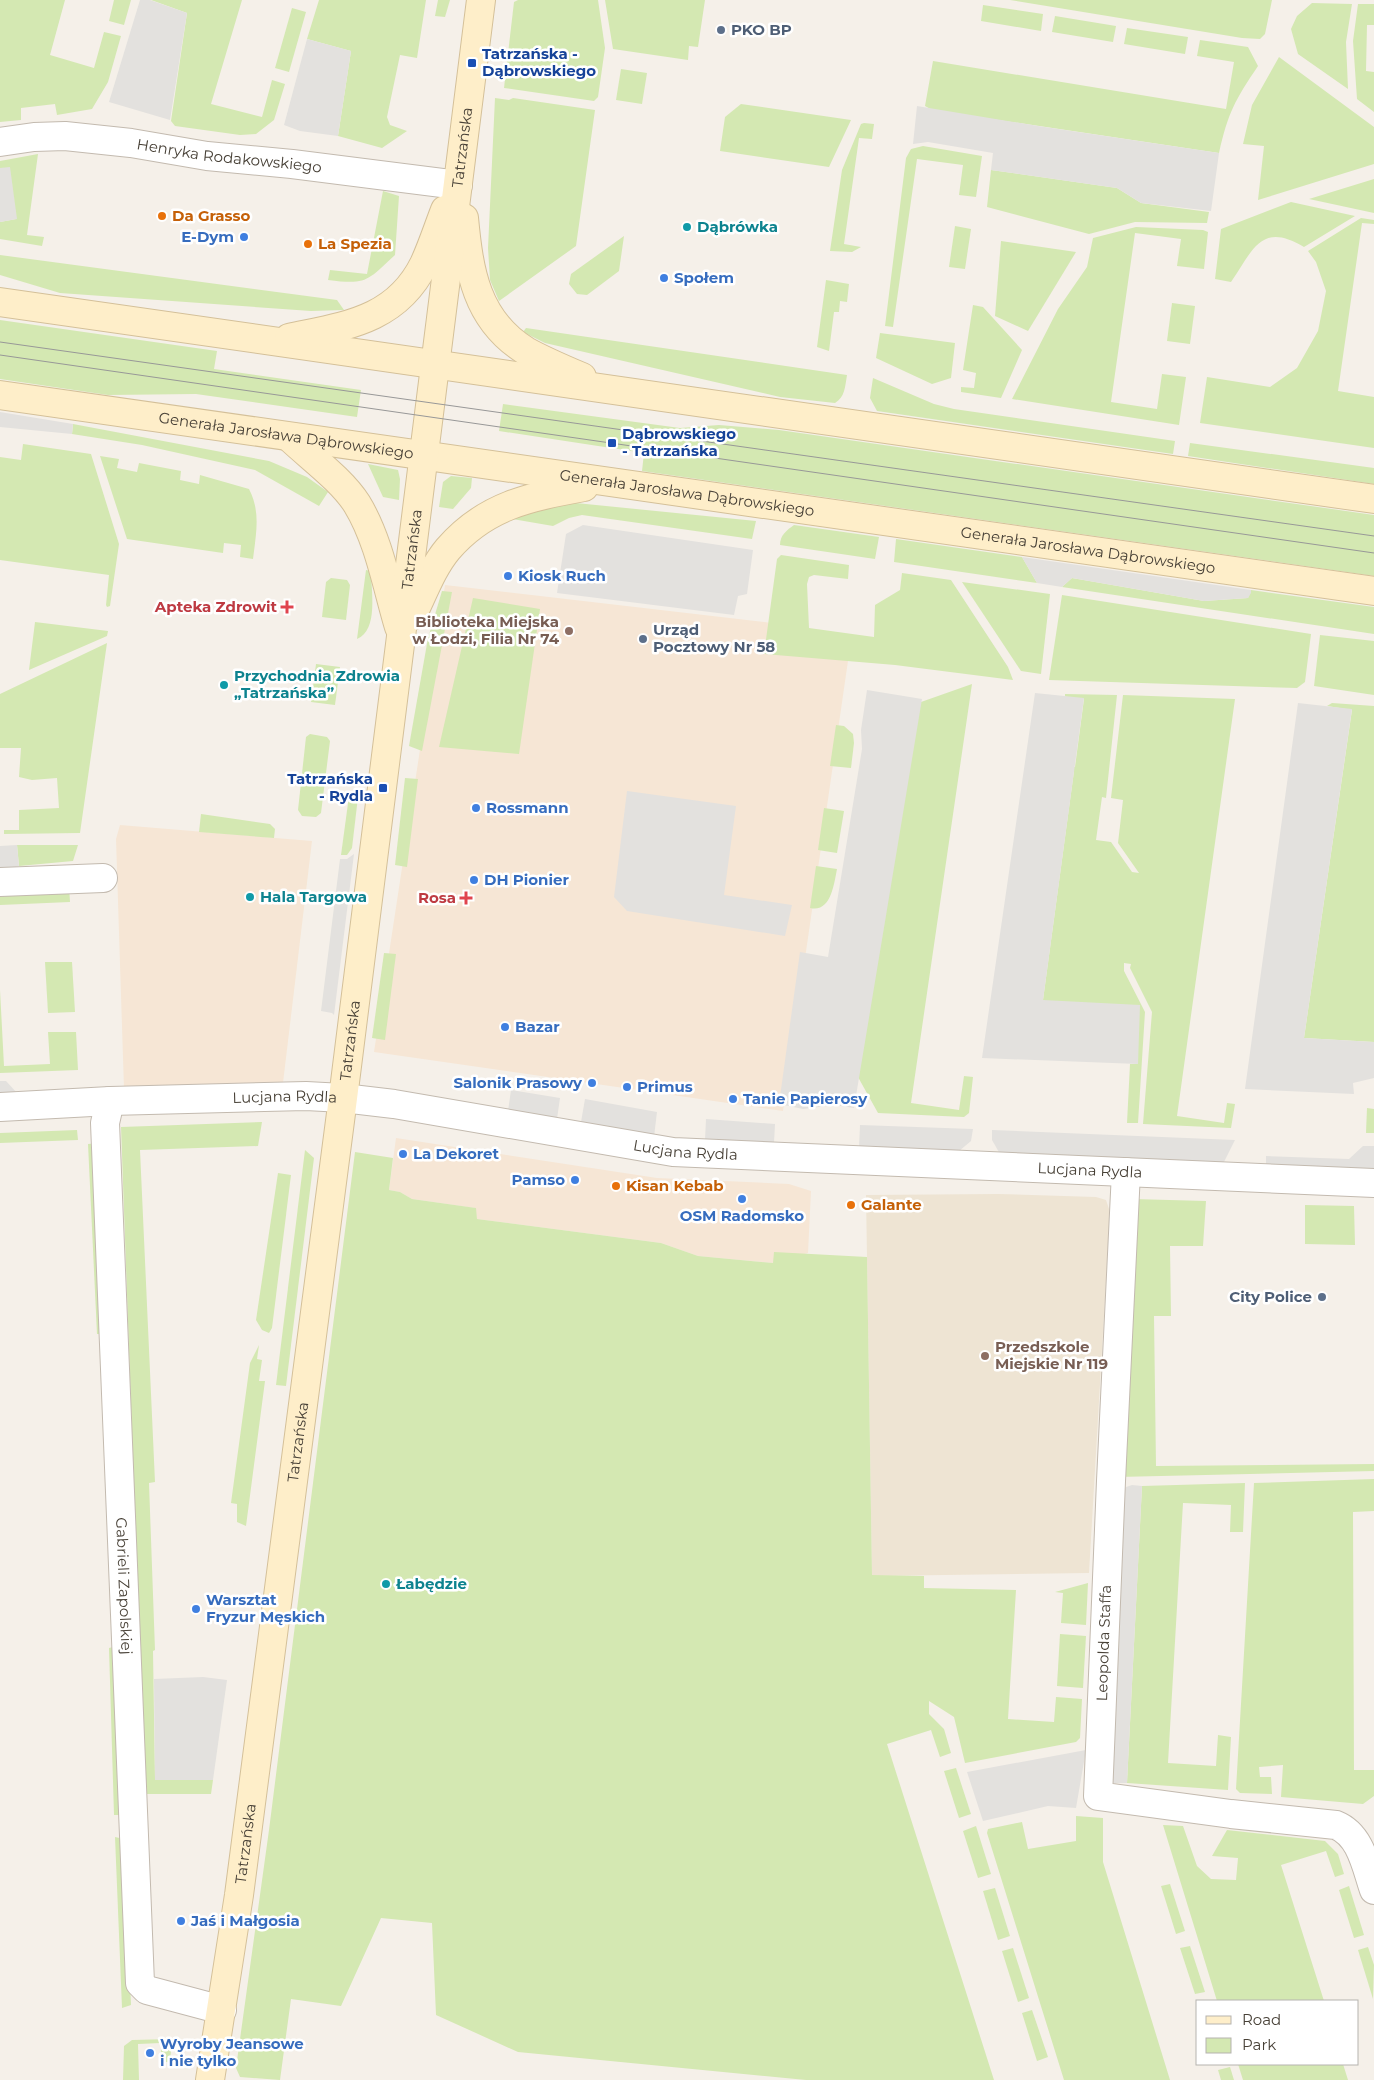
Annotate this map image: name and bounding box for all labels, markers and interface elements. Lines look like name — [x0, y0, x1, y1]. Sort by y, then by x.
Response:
place label: PKO BP — [731, 20, 792, 39]
marker: PKO BP — [715, 24, 727, 36]
place label: Tatrzańska - Dąbrowskiego — [482, 44, 596, 80]
marker: Tatrzańska - Dąbrowskiego — [466, 57, 478, 69]
street label: Tatrzańska — [447, 106, 476, 189]
street label: Henryka Rodakowskiego — [135, 134, 323, 177]
place label: Da Grasso — [172, 206, 251, 225]
marker: Da Grasso — [156, 210, 168, 222]
place label: Dąbrówka — [697, 217, 778, 236]
marker: Dąbrówka — [681, 221, 693, 233]
place label: E-Dym — [181, 227, 234, 246]
marker: E-Dym — [238, 231, 250, 243]
place label: La Spezia — [318, 234, 392, 253]
marker: La Spezia — [302, 238, 314, 250]
place label: Społem — [674, 268, 734, 287]
marker: Społem — [658, 272, 670, 284]
street label: Generała Jarosława Dąbrowskiego — [157, 408, 415, 463]
place label: Dąbrowskiego - Tatrzańska — [622, 424, 736, 460]
marker: Dąbrowskiego - Tatrzańska — [606, 437, 618, 449]
street label: Generała Jarosława Dąbrowskiego — [558, 465, 816, 520]
street label: Tatrzańska — [397, 508, 426, 591]
street label: Generała Jarosława Dąbrowskiego — [959, 522, 1217, 577]
place label: Kiosk Ruch — [518, 566, 606, 585]
marker: Kiosk Ruch — [502, 570, 514, 582]
place label: Apteka Zdrowit — [154, 597, 277, 616]
marker: Apteka Zdrowit — [281, 601, 293, 613]
place label: Biblioteka Miejska w Łodzi, Filia Nr 74 — [412, 612, 560, 648]
place label: Urząd Pocztowy Nr 58 — [653, 620, 775, 656]
marker: Biblioteka Miejska w Łodzi, Filia Nr 74 — [563, 625, 575, 637]
marker: Urząd Pocztowy Nr 58 — [637, 633, 649, 645]
place label: Przychodnia Zdrowia „Tatrzańska” — [234, 666, 400, 702]
marker: Przychodnia Zdrowia „Tatrzańska” — [218, 679, 230, 691]
place label: Tatrzańska - Rydla — [287, 769, 373, 805]
marker: Tatrzańska - Rydla — [377, 782, 389, 794]
place label: Rossmann — [486, 798, 569, 817]
marker: Rossmann — [470, 802, 482, 814]
place label: DH Pionier — [484, 870, 569, 889]
marker: DH Pionier — [468, 874, 480, 886]
place label: Hala Targowa — [260, 887, 367, 906]
place label: Rosa — [418, 888, 456, 907]
marker: Hala Targowa — [244, 891, 256, 903]
marker: Rosa — [460, 892, 472, 904]
street label: Tatrzańska — [335, 999, 364, 1082]
place label: Bazar — [515, 1017, 560, 1036]
marker: Bazar — [499, 1021, 511, 1033]
place label: Salonik Prasowy — [454, 1073, 583, 1092]
marker: Salonik Prasowy — [586, 1077, 598, 1089]
place label: Primus — [637, 1077, 693, 1096]
marker: Primus — [621, 1081, 633, 1093]
street label: Lucjana Rydla — [232, 1086, 338, 1107]
place label: Tanie Papierosy — [743, 1089, 868, 1108]
marker: Tanie Papierosy — [727, 1093, 739, 1105]
street label: Lucjana Rydla — [632, 1135, 738, 1164]
place label: La Dekoret — [413, 1144, 500, 1163]
marker: La Dekoret — [397, 1148, 409, 1160]
street label: Lucjana Rydla — [1037, 1158, 1143, 1182]
place label: Pamso — [511, 1170, 565, 1189]
marker: Pamso — [569, 1174, 581, 1186]
place label: Kisan Kebab — [626, 1176, 724, 1195]
marker: Kisan Kebab — [610, 1180, 622, 1192]
marker: OSM Radomsko — [736, 1193, 748, 1205]
place label: Galante — [861, 1195, 922, 1214]
marker: Galante — [845, 1199, 857, 1211]
place label: OSM Radomsko — [680, 1206, 804, 1225]
place label: City Police — [1229, 1287, 1312, 1306]
marker: City Police — [1316, 1291, 1328, 1303]
place label: Przedszkole Miejskie Nr 119 — [995, 1337, 1108, 1373]
marker: Przedszkole Miejskie Nr 119 — [979, 1350, 991, 1362]
street label: Tatrzańska — [283, 1401, 312, 1483]
street label: Gabrieli Zapolskiej — [112, 1517, 137, 1655]
place label: Łabędzie — [395, 1574, 467, 1593]
marker: Łabędzie — [380, 1578, 392, 1590]
street label: Leopolda Staffa — [1092, 1584, 1115, 1702]
place label: Warsztat Fryzur Męskich — [206, 1590, 325, 1626]
marker: Warsztat Fryzur Męskich — [190, 1603, 202, 1615]
street label: Tatrzańska — [231, 1802, 260, 1885]
place label: Jaś i Małgosia — [190, 1911, 300, 1930]
marker: Jaś i Małgosia — [175, 1915, 187, 1927]
legend — [1196, 2000, 1359, 2065]
text: Road — [1242, 2010, 1281, 2029]
place label: Wyroby Jeansowe i nie tylko — [160, 2034, 304, 2070]
text: Park — [1242, 2035, 1276, 2054]
marker: Wyroby Jeansowe i nie tylko — [144, 2047, 156, 2059]

